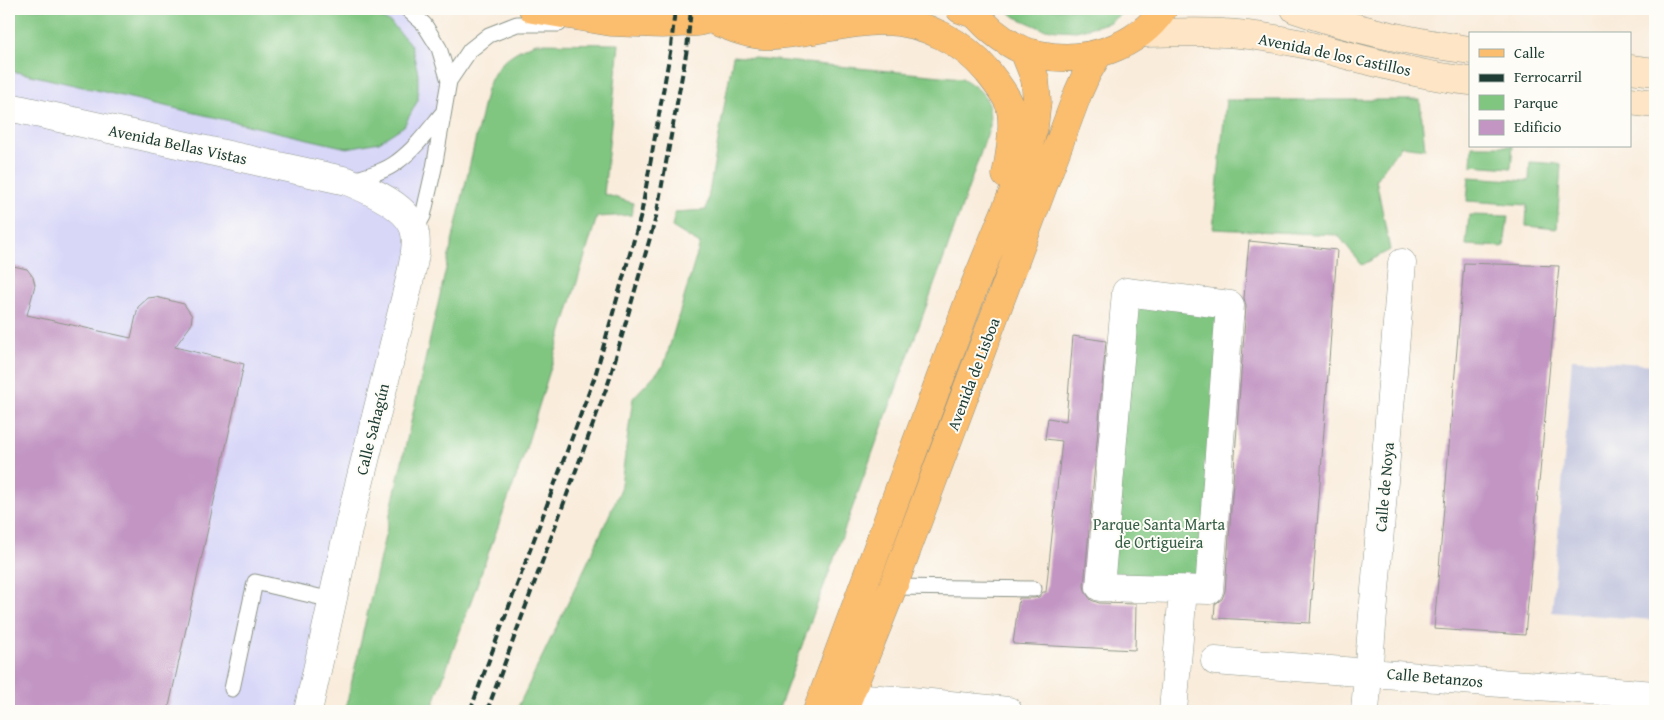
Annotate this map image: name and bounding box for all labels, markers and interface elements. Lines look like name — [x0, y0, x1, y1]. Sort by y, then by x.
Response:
street label: Avenida de los Castillos — [1256, 26, 1414, 82]
legend — [1469, 32, 1632, 148]
text: Calle — [1514, 42, 1545, 63]
text: Ferrocarril — [1514, 66, 1582, 87]
text: Parque — [1514, 92, 1558, 113]
text: Edificio — [1514, 116, 1562, 137]
street label: Avenida Bellas Vistas — [107, 118, 249, 170]
street label: Avenida de Lisboa — [940, 314, 1006, 434]
street label: Calle Sahagún — [349, 381, 395, 477]
street label: Calle de Noya — [1368, 441, 1400, 533]
park label: Parque Santa Marta de Ortigueira — [1093, 512, 1226, 554]
street label: Calle Betanzos — [1386, 661, 1484, 693]

